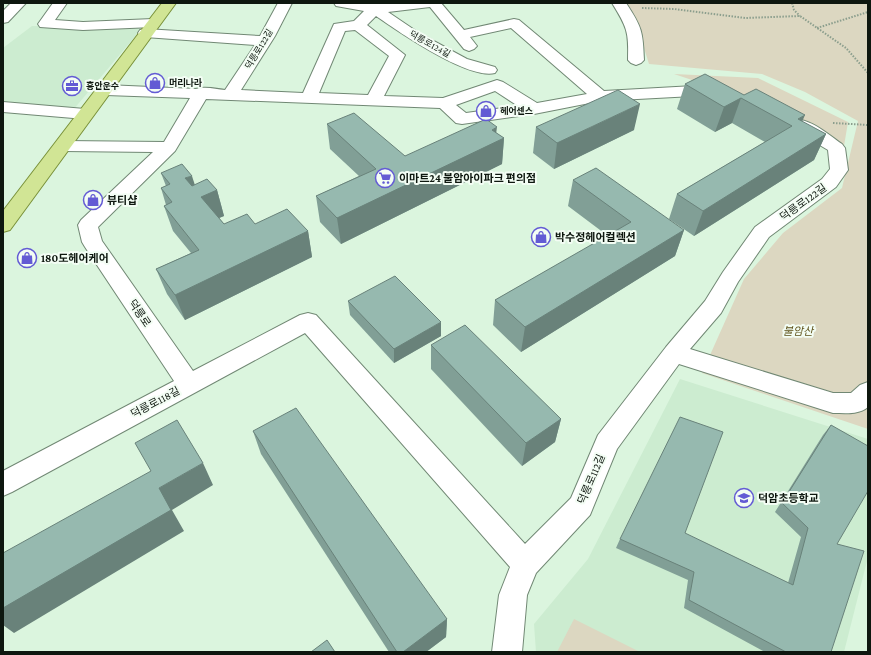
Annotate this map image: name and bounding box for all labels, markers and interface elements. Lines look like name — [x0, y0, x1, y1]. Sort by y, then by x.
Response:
street label: 덕릉로122길 — [243, 27, 275, 71]
street label: 덕릉로124길 — [408, 29, 452, 59]
shop icon: 머리나라 — [144, 72, 166, 94]
office icon: 흥안운수 — [61, 75, 83, 97]
place label: 머리나라 — [169, 78, 203, 88]
place label: 흥안운수 — [86, 81, 119, 91]
shop icon: 헤어센스 — [475, 100, 497, 122]
place label: 헤어센스 — [500, 106, 533, 116]
supermarket icon: 이마트24 불암아이파크 편의점 — [374, 167, 396, 189]
place label: 이마트24 불암아이파크 편의점 — [399, 172, 536, 184]
street label: 덕릉로122길 — [777, 181, 829, 223]
shop icon: 뷰티샵 — [82, 189, 104, 211]
place label: 뷰티샵 — [107, 194, 137, 206]
shop icon: 박수정헤어컬렉션 — [530, 226, 552, 248]
place label: 박수정헤어컬렉션 — [555, 231, 636, 243]
shop icon: 180도헤어케어 — [16, 247, 38, 269]
place label: 180도헤어케어 — [41, 252, 109, 264]
street label: 덕릉로 — [127, 297, 153, 329]
park label: 불암산 — [783, 325, 815, 337]
street label: 덕릉로118길 — [128, 384, 182, 420]
street label: 덕릉로112길 — [575, 452, 607, 506]
school or university icon: 덕암초등학교 — [733, 487, 755, 509]
place label: 덕암초등학교 — [758, 492, 819, 504]

